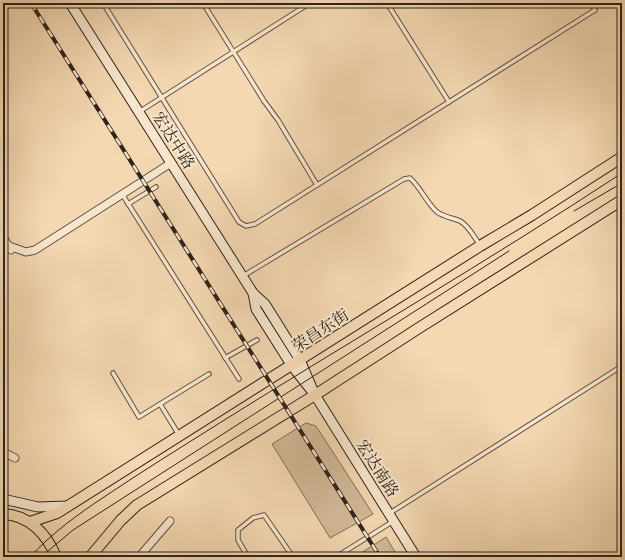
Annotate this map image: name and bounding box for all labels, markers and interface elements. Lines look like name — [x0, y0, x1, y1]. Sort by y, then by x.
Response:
street label: 宏达中路 — [146, 108, 199, 174]
street label: 荣昌东街 — [288, 305, 354, 358]
street label: 宏达南路 — [350, 436, 403, 502]

